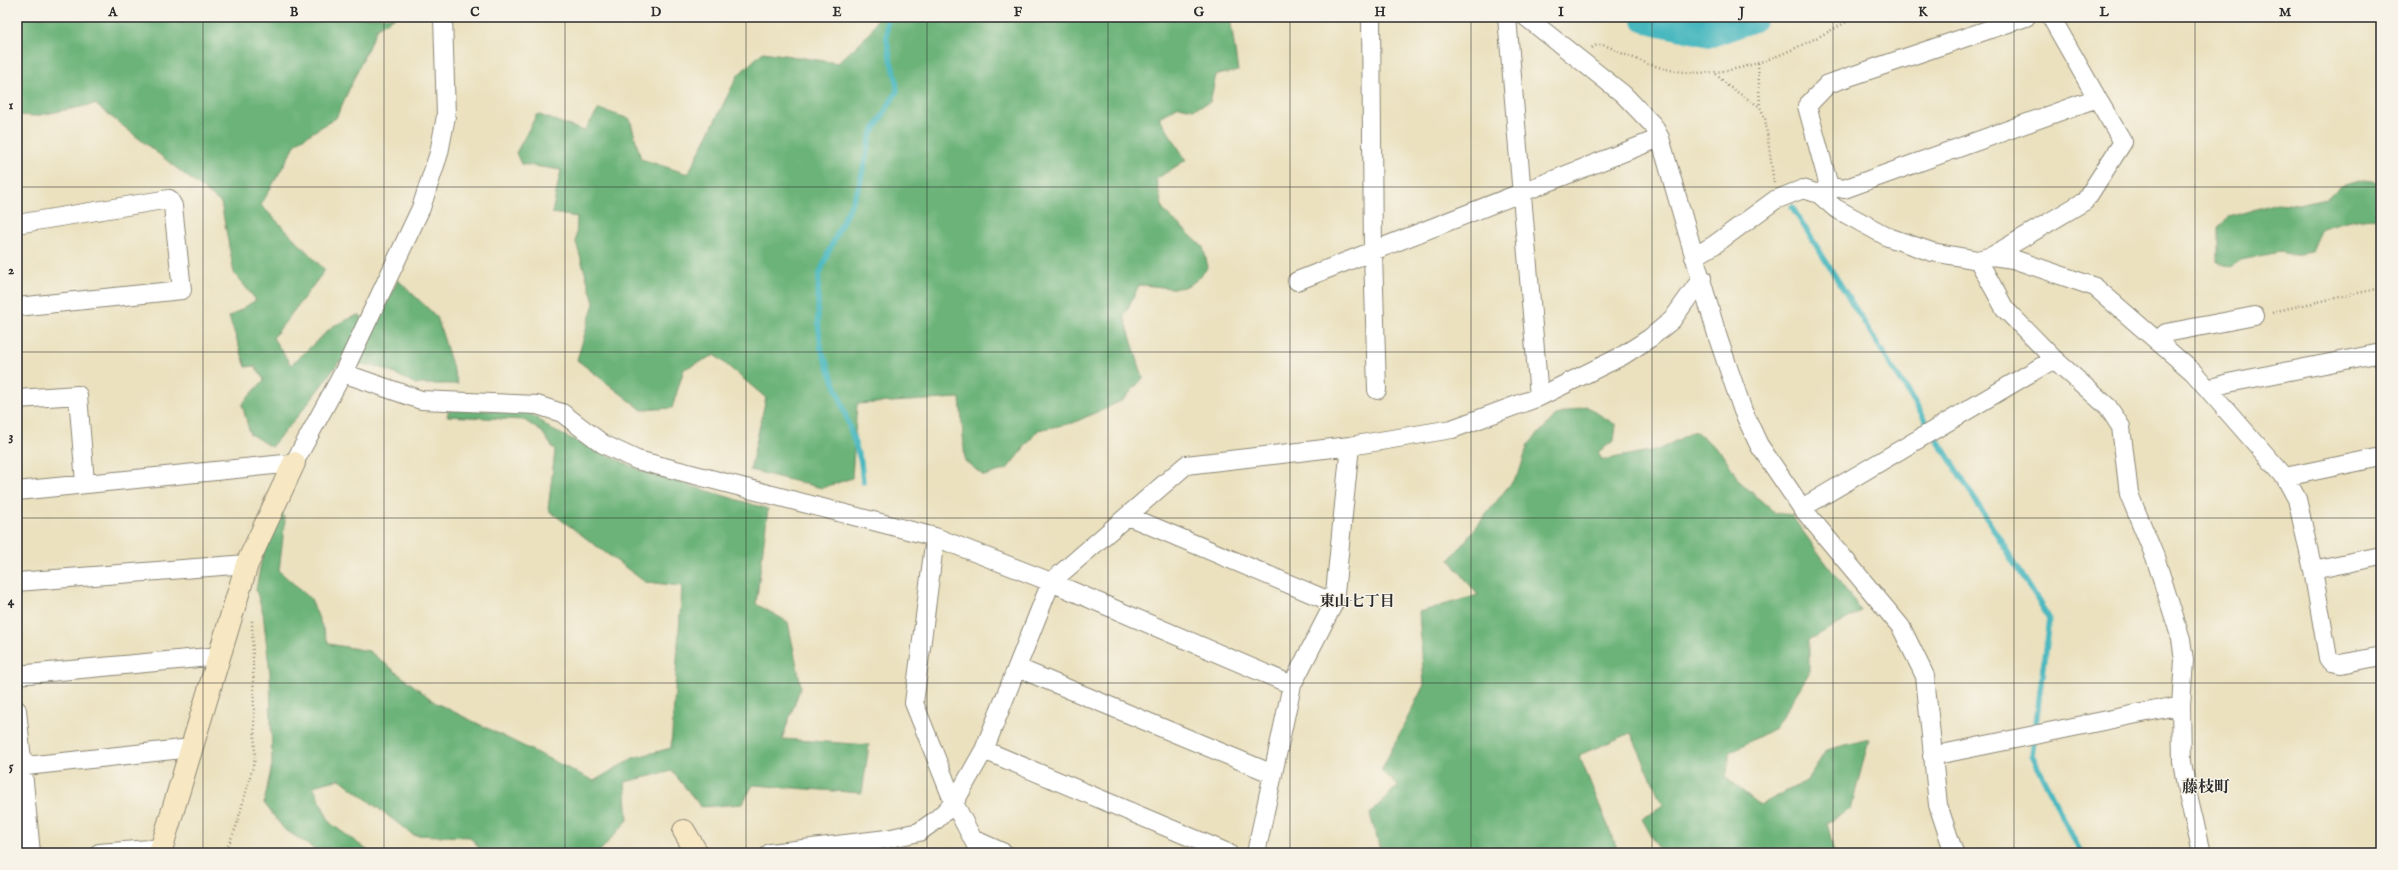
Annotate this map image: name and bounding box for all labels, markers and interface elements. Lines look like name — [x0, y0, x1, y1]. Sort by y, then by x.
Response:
text: A — [108, 4, 119, 21]
text: B — [290, 4, 299, 21]
text: C — [470, 4, 480, 21]
text: D — [651, 4, 662, 21]
text: E — [832, 4, 842, 21]
text: F — [1014, 4, 1023, 21]
text: G — [1194, 4, 1205, 21]
text: H — [1374, 4, 1386, 21]
text: I — [1558, 4, 1564, 21]
text: J — [1737, 4, 1745, 21]
text: K — [1918, 4, 1928, 21]
text: L — [2098, 4, 2109, 21]
text: M — [2279, 4, 2292, 21]
text: 1 — [9, 97, 14, 114]
text: 2 — [8, 262, 14, 279]
text: 3 — [9, 428, 14, 445]
district label: 東山七丁目 — [1319, 592, 1395, 611]
text: 4 — [8, 593, 15, 610]
text: 5 — [9, 758, 14, 775]
district label: 藤枝町 — [2182, 778, 2230, 798]

